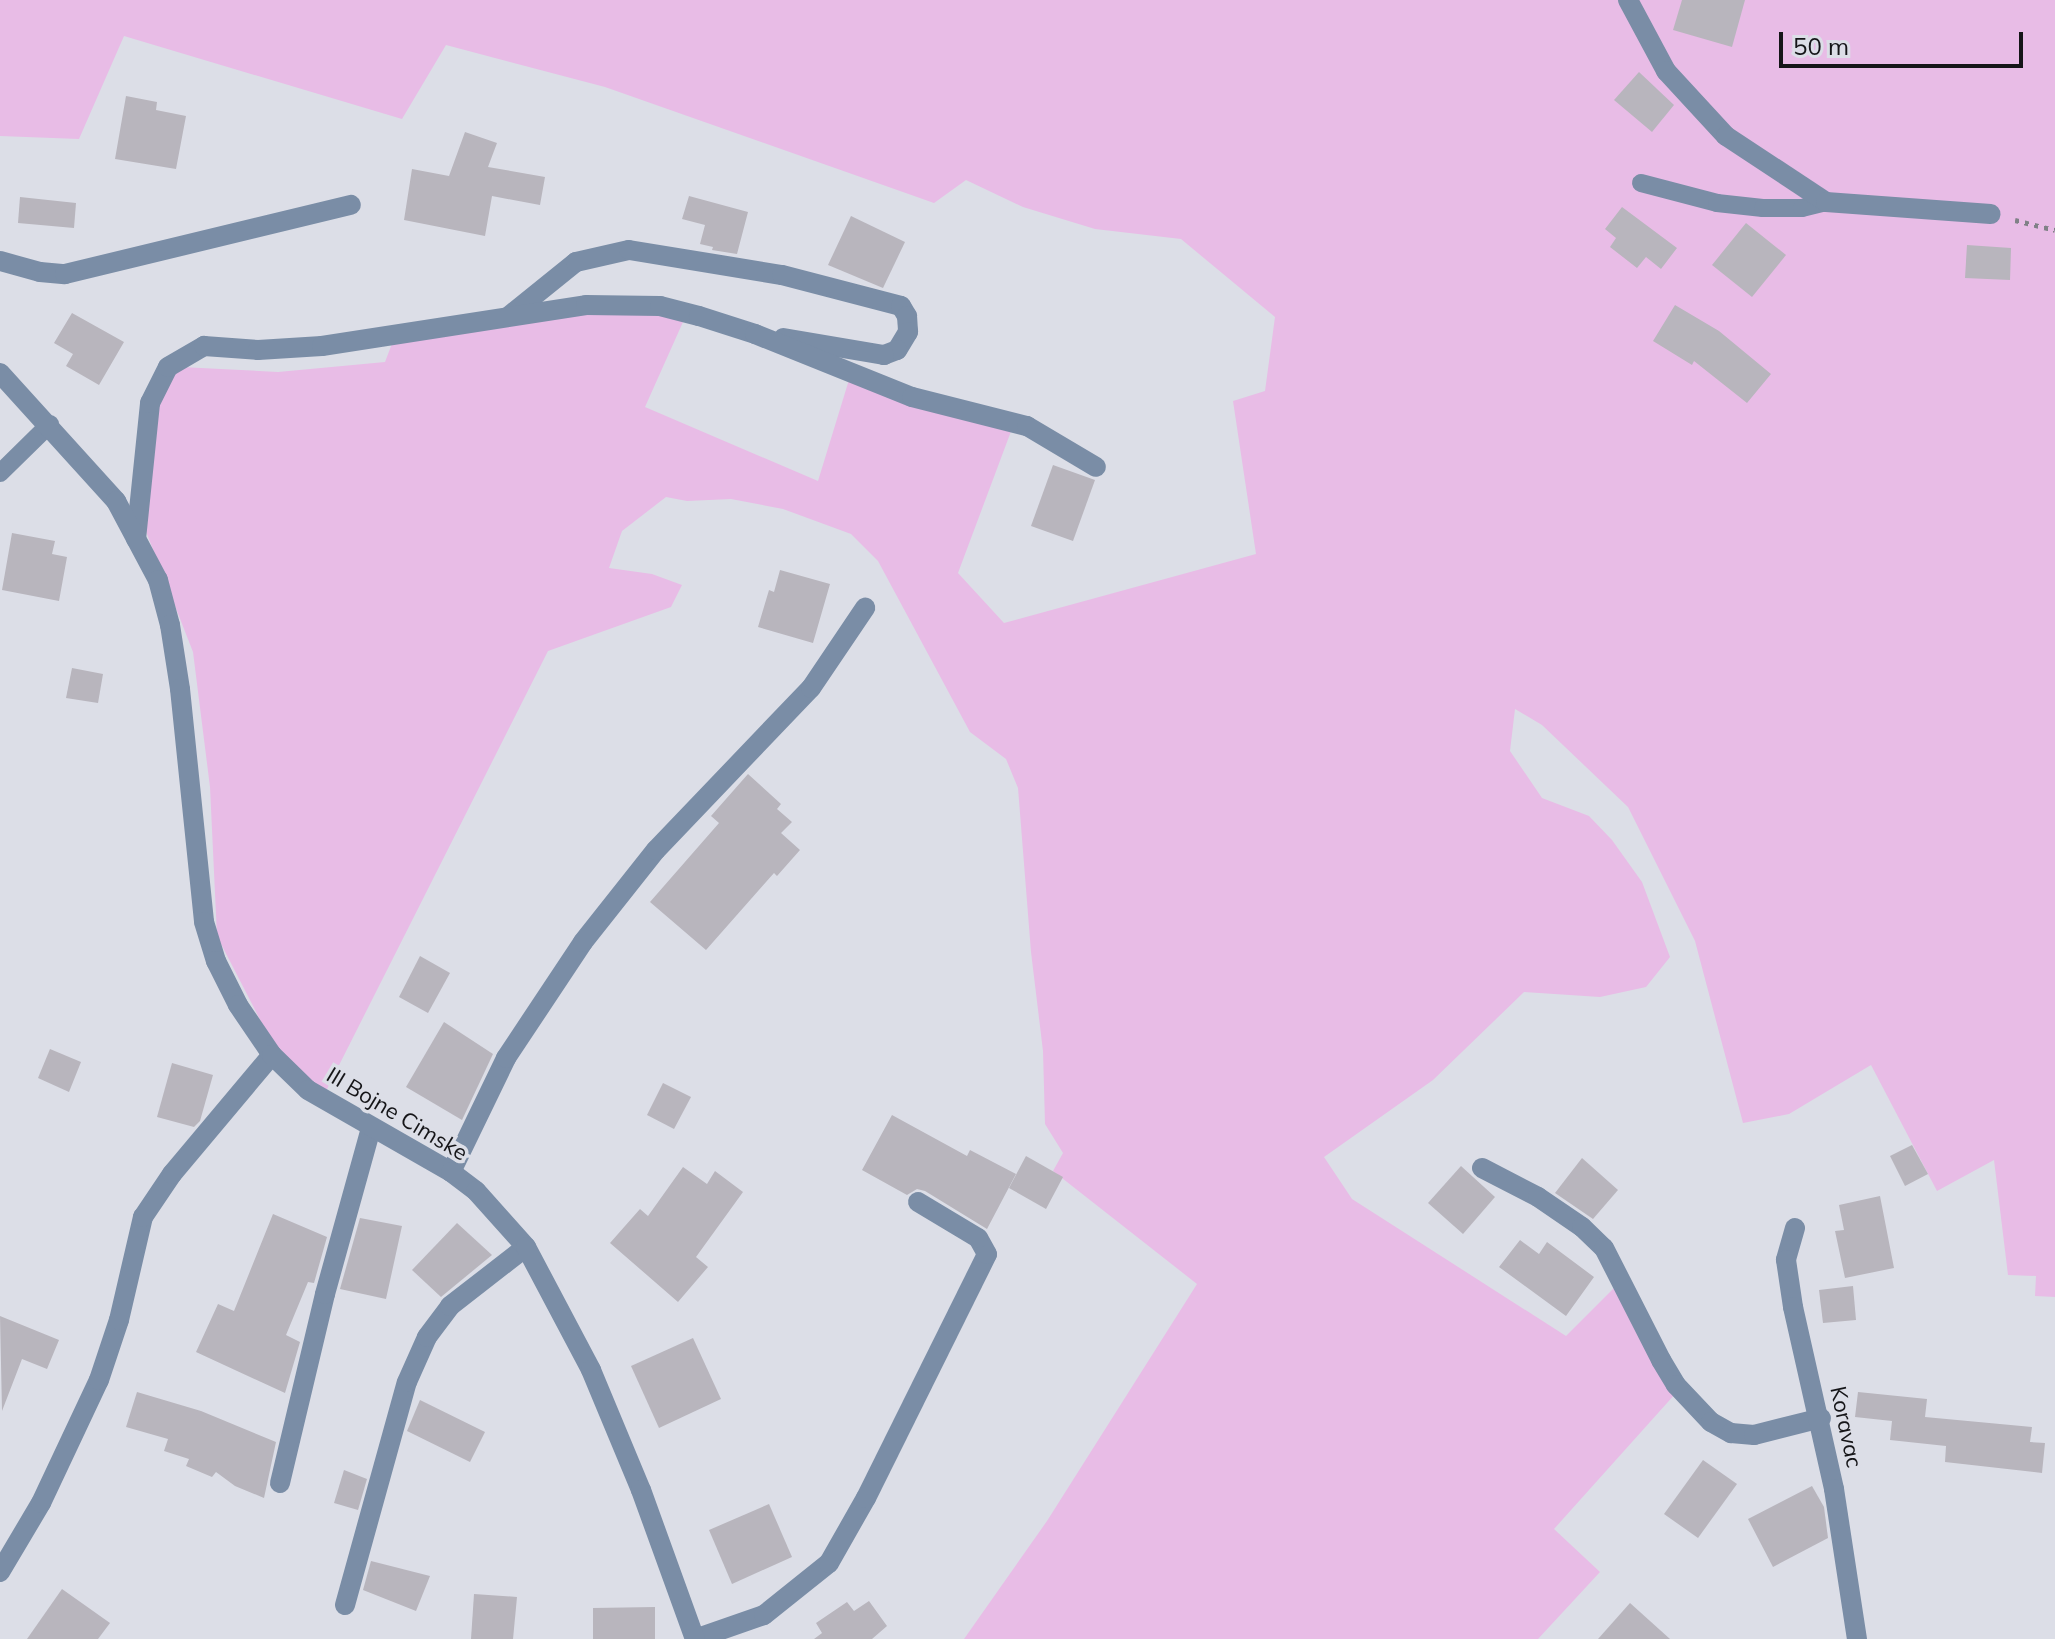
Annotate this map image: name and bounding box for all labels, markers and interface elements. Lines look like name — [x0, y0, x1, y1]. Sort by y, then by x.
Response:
scale bar — [1783, 16, 2027, 66]
text: 50 m — [1793, 31, 1849, 61]
street label: III Bojne Cimske — [322, 1062, 472, 1166]
street label: Koravac — [1824, 1384, 1868, 1470]

